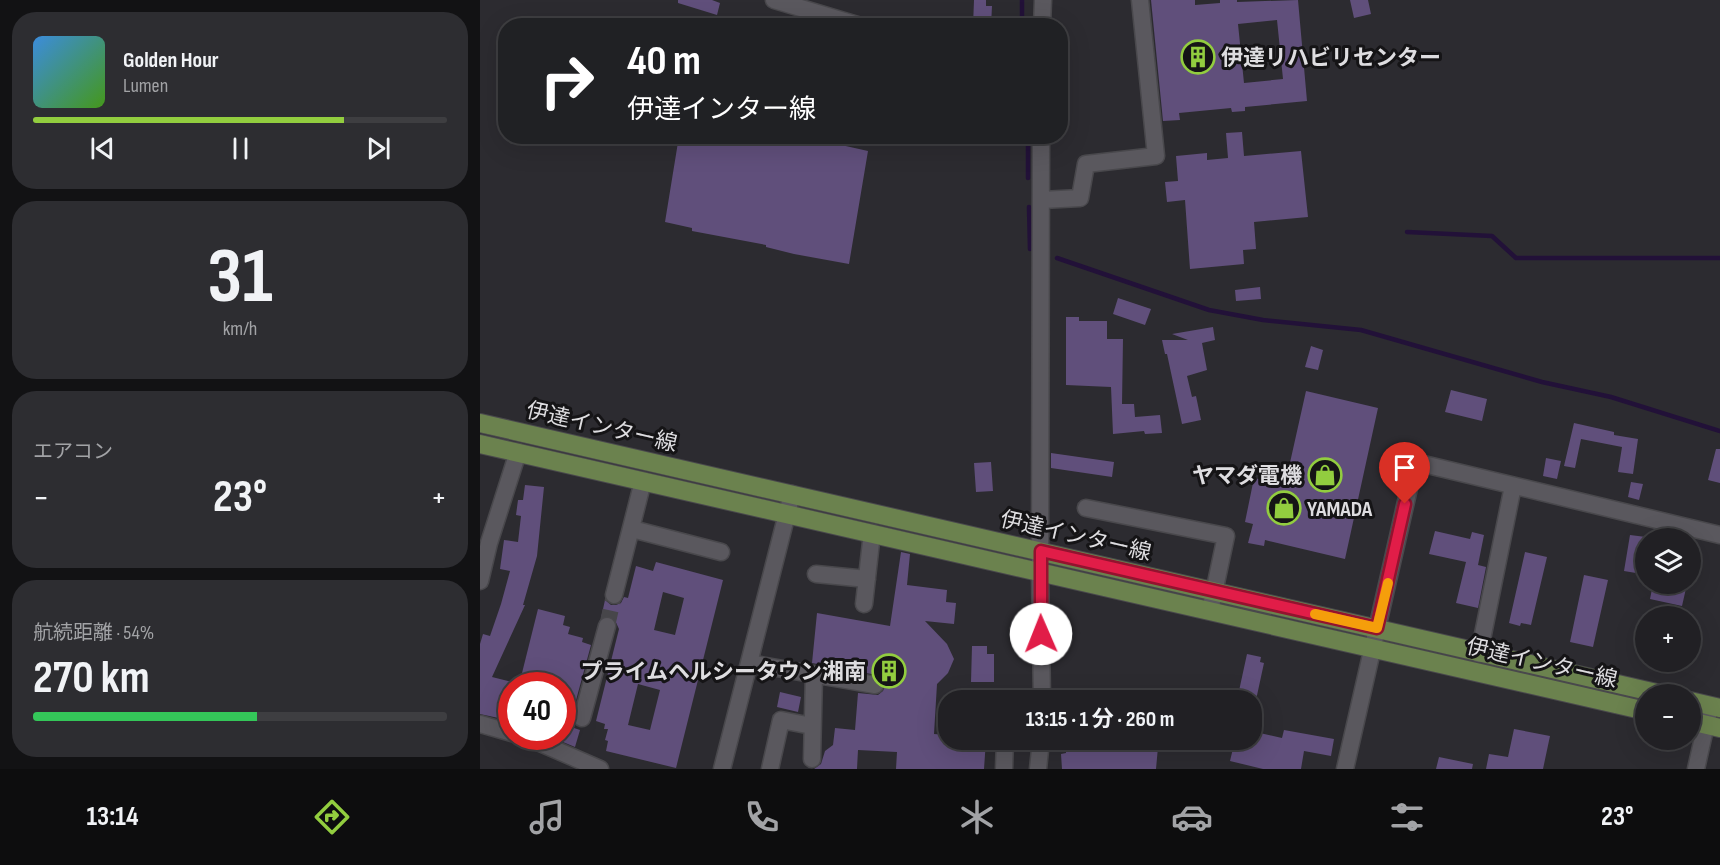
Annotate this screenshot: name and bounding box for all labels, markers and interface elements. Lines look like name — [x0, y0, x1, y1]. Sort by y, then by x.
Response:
text: 40 m — [627, 36, 701, 87]
building icon: 伊達リハビリセンター — [1180, 39, 1216, 75]
icon: right — [528, 42, 606, 120]
place label: 伊達リハビリセンター — [1221, 45, 1441, 72]
text: Golden Hour — [123, 47, 219, 74]
text: Lumen — [123, 74, 168, 98]
text: 伊達インター線 — [627, 94, 816, 126]
icon: previous — [86, 132, 119, 165]
icon: pause — [224, 132, 257, 165]
icon: next — [362, 132, 395, 165]
text: 31 — [207, 231, 273, 324]
text: km/h — [223, 317, 257, 341]
street label: 伊達インター線 — [524, 397, 680, 458]
text: エアコン — [33, 440, 113, 464]
pin — [1379, 442, 1430, 504]
icon: arrive — [1388, 451, 1421, 484]
shop icon: ヤマダ電機 — [1307, 457, 1343, 493]
place label: ヤマダ電機 — [1192, 463, 1302, 490]
text: 23° — [213, 470, 267, 525]
text: − — [33, 478, 49, 518]
text: + — [431, 478, 447, 518]
shop icon: YAMADA — [1266, 490, 1302, 526]
place label: YAMADA — [1307, 496, 1373, 523]
street label: 伊達インター線 — [998, 506, 1154, 567]
map controls — [1635, 528, 1701, 750]
button: layers — [1635, 528, 1701, 594]
position arrow — [1009, 602, 1073, 666]
button: + — [1635, 606, 1701, 672]
text: 航続距離 · 54% — [33, 621, 154, 645]
street label: 伊達インター線 — [1464, 633, 1620, 694]
text: 270 km — [33, 651, 149, 706]
building icon: プライムヘルシータウン湘南 — [871, 653, 907, 689]
place label: プライムヘルシータウン湘南 — [580, 659, 866, 686]
speed limit sign: 40 — [498, 672, 576, 750]
button: − — [1635, 684, 1701, 750]
text: 13:15 · 1 分 · 260 m — [1026, 706, 1174, 733]
icon: directions — [311, 796, 353, 838]
icon: music — [526, 796, 568, 838]
icon: phone — [741, 796, 783, 838]
icon: climate — [956, 796, 998, 838]
icon: car — [1171, 796, 1213, 838]
icon: filters — [1386, 796, 1428, 838]
text: 13:14 — [86, 801, 139, 833]
text: 23° — [1601, 801, 1634, 833]

